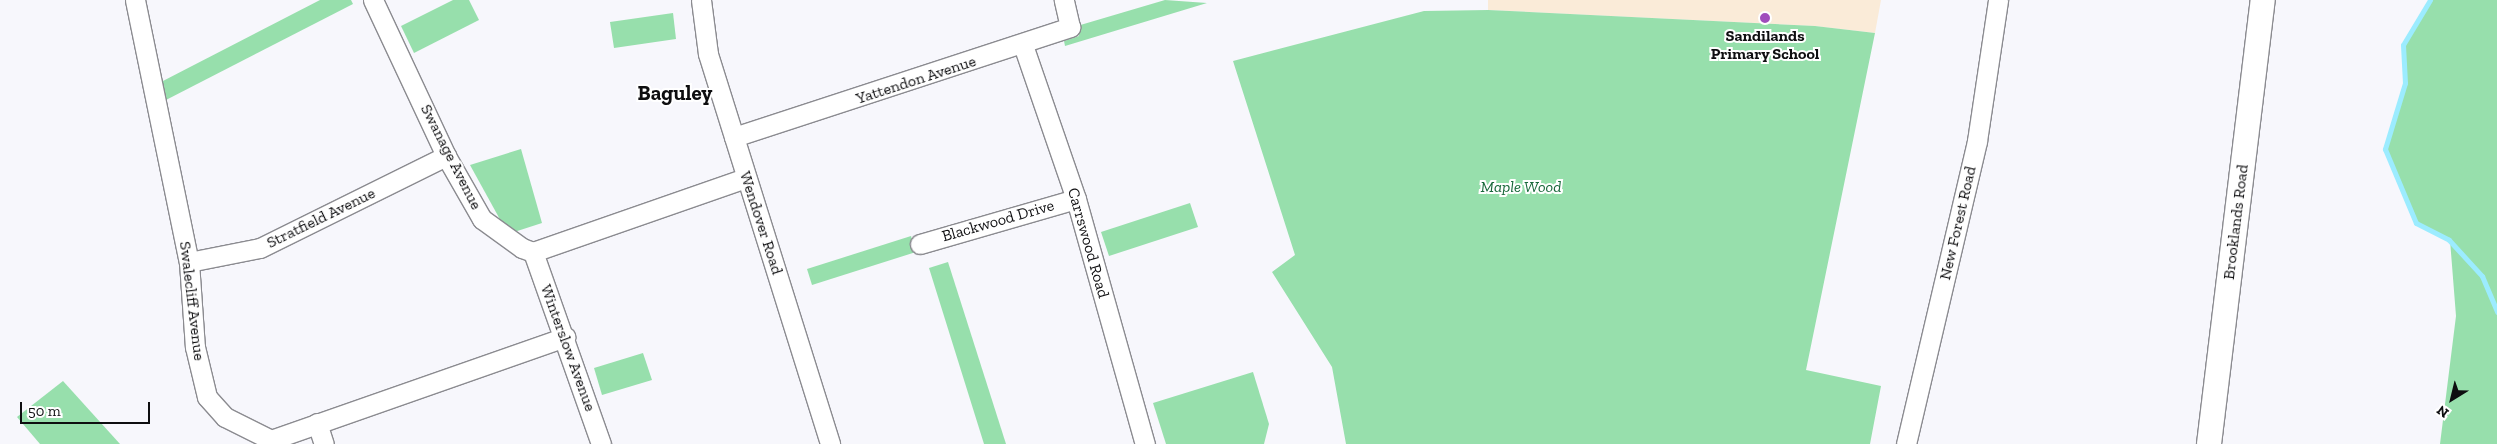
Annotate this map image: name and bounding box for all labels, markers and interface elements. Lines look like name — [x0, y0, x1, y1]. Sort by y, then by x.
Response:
marker: Sandilands Primary School — [1759, 12, 1771, 24]
place label: Sandilands Primary School — [1710, 26, 1820, 64]
street label: Yattendon Avenue — [853, 51, 979, 109]
district label: Baguley — [638, 80, 712, 106]
street label: Swanage Avenue — [416, 101, 486, 213]
street label: Brooklands Road — [2219, 163, 2253, 281]
street label: New Forest Road — [1936, 164, 1980, 282]
street label: Wendover Road — [735, 169, 787, 277]
park label: Maple Wood — [1480, 177, 1562, 197]
street label: Stratfield Avenue — [263, 183, 379, 253]
street label: Carrswood Road — [1063, 186, 1113, 300]
street label: Blackwood Drive — [940, 196, 1056, 246]
street label: Swalecliff Avenue — [175, 240, 209, 362]
street label: Winterslow Avenue — [536, 282, 600, 414]
north arrow — [2427, 374, 2477, 424]
scale bar — [22, 392, 152, 424]
text: 50 m — [28, 402, 61, 420]
text: N — [2434, 402, 2452, 422]

